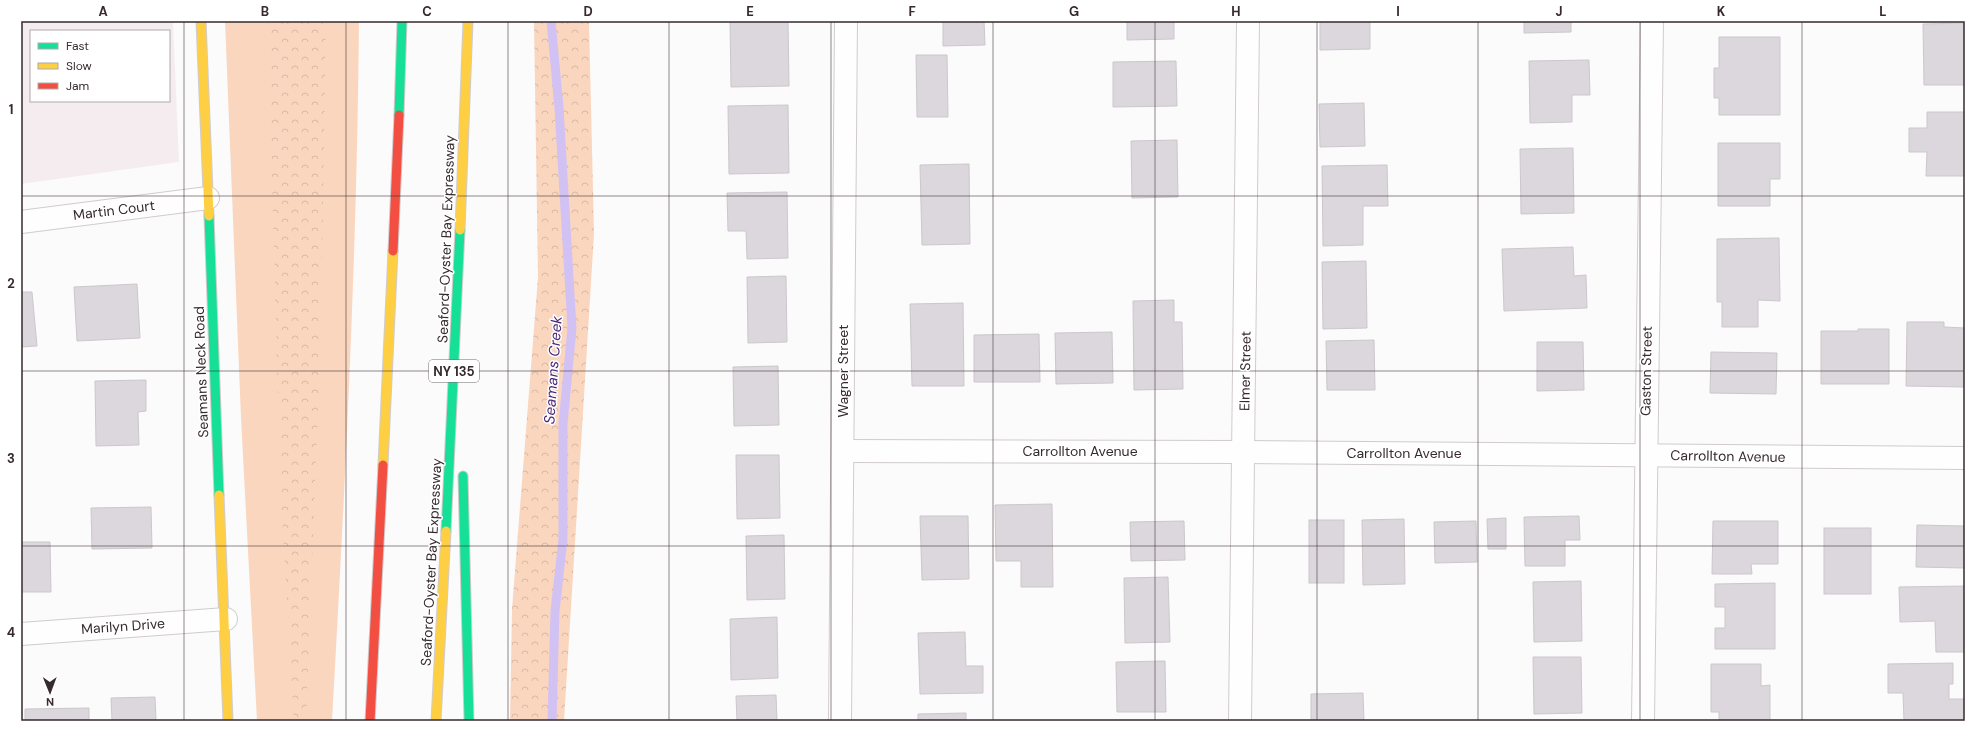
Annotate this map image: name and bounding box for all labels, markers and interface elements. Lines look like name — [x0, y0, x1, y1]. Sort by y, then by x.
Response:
text: A — [98, 3, 108, 20]
text: B — [261, 3, 269, 20]
text: C — [422, 3, 432, 20]
text: D — [583, 3, 593, 20]
text: E — [746, 3, 754, 20]
text: F — [908, 3, 916, 20]
text: G — [1069, 3, 1079, 20]
text: H — [1231, 3, 1241, 20]
text: I — [1396, 3, 1400, 20]
text: J — [1555, 3, 1563, 20]
text: K — [1717, 3, 1726, 20]
text: L — [1879, 3, 1887, 20]
legend — [30, 30, 170, 102]
text: Fast — [66, 38, 89, 54]
text: Slow — [66, 58, 92, 74]
text: Jam — [66, 78, 89, 94]
text: 1 — [9, 101, 13, 118]
street label: Seaford-Oyster Bay Expressway — [433, 135, 459, 343]
street label: Martin Court — [72, 196, 156, 224]
text: 2 — [7, 275, 15, 292]
street label: Seamans Neck Road — [190, 306, 212, 438]
water label: Seamans Creek — [539, 315, 567, 425]
street label: Wagner Street — [834, 325, 852, 417]
street label: Gaston Street — [1636, 326, 1656, 416]
street label: Elmer Street — [1235, 331, 1255, 411]
road number: NY 135 — [429, 360, 479, 382]
street label: Carrollton Avenue — [1022, 442, 1138, 460]
street label: Carrollton Avenue — [1346, 444, 1462, 462]
street label: Carrollton Avenue — [1670, 446, 1786, 466]
text: 3 — [7, 450, 15, 467]
street label: Seaford-Oyster Bay Expressway — [417, 457, 445, 666]
street label: Marilyn Drive — [81, 614, 165, 638]
text: 4 — [7, 624, 15, 641]
north arrow — [30, 672, 70, 712]
text: N — [46, 695, 54, 709]

